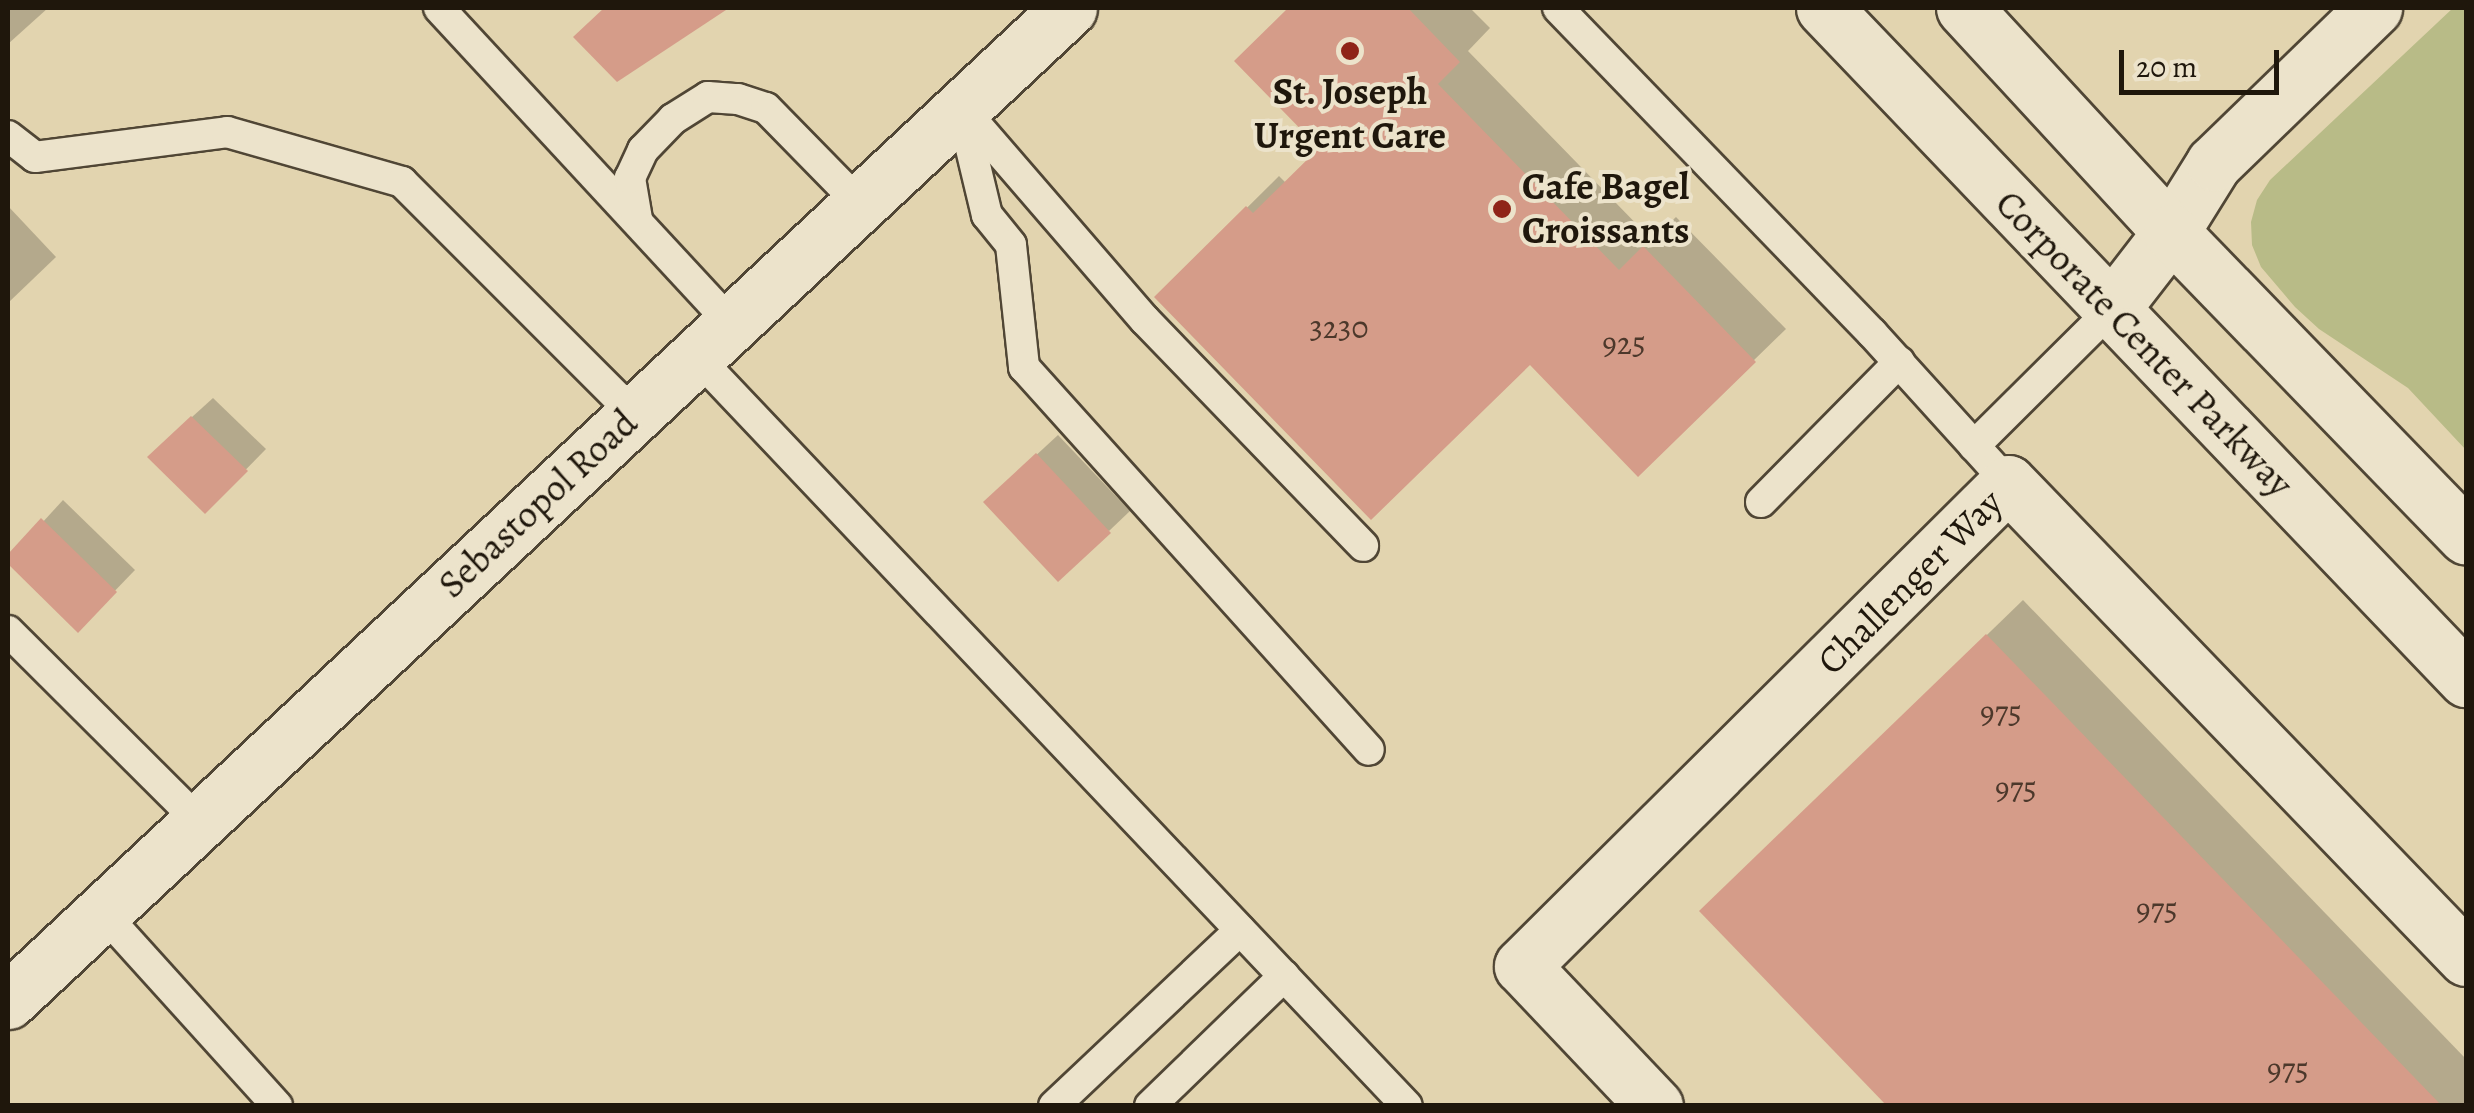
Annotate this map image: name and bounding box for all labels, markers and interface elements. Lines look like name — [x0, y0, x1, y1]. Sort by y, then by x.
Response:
scale bar — [2124, 30, 2284, 92]
marker: St. Joseph Urgent Care — [1337, 38, 1363, 64]
text: 20 m — [2136, 47, 2197, 87]
place label: St. Joseph Urgent Care — [1254, 69, 1446, 158]
place label: Cafe Bagel Croissants — [1522, 164, 1690, 253]
street label: Corporate Center Parkway — [1986, 181, 2302, 507]
marker: Cafe Bagel Croissants — [1491, 198, 1513, 220]
house number: 3230 — [1310, 308, 1368, 346]
house number: 925 — [1602, 324, 1646, 362]
street label: Sebastopol Road — [429, 400, 647, 608]
street label: Challenger Way — [1808, 480, 2012, 684]
house number: 975 — [1980, 693, 2022, 731]
house number: 975 — [1995, 769, 2037, 807]
house number: 975 — [2136, 890, 2178, 928]
house number: 975 — [2267, 1050, 2309, 1088]

